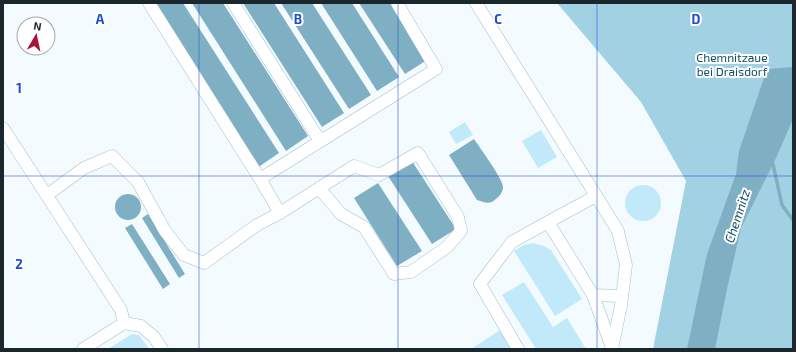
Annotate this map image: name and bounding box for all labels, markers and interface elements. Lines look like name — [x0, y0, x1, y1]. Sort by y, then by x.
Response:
text: A — [96, 11, 105, 27]
text: B — [294, 11, 302, 27]
text: C — [494, 11, 502, 27]
text: D — [692, 11, 701, 27]
north arrow — [16, 16, 56, 56]
text: N — [33, 19, 43, 33]
park label: Chemnitzaue bei Draisdorf — [696, 50, 768, 78]
text: 1 — [16, 80, 22, 96]
water label: Chemnitz — [721, 187, 753, 245]
text: 2 — [15, 256, 23, 272]

